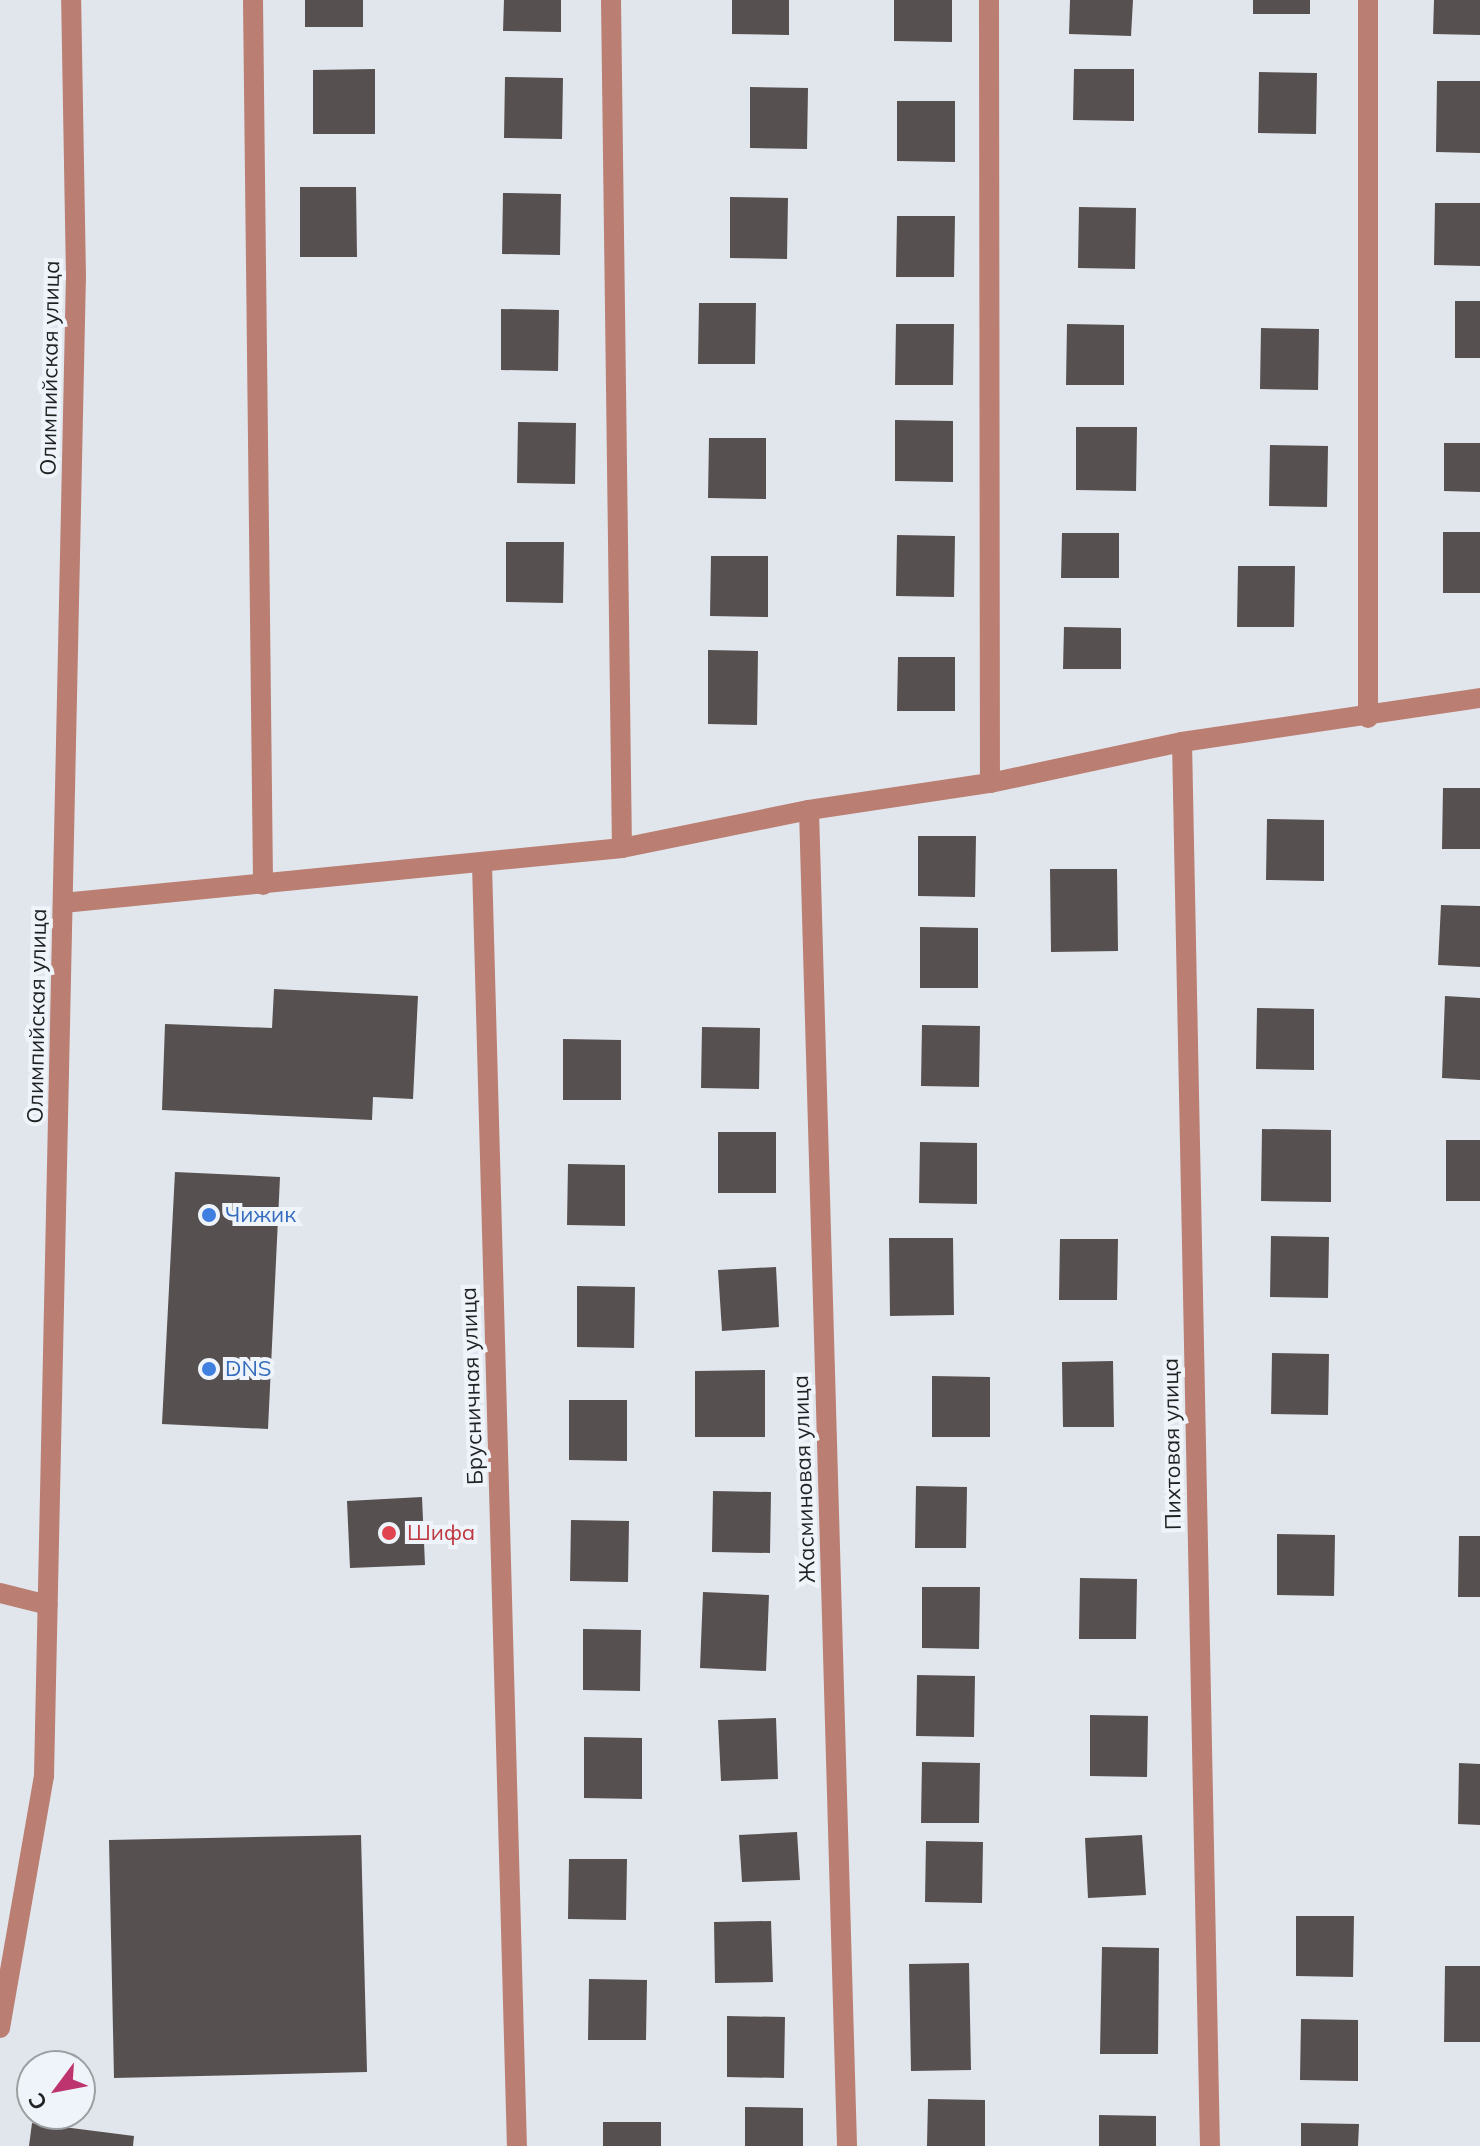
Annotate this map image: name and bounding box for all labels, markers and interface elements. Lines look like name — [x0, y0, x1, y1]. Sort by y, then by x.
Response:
street label: Олимпийская улица — [35, 260, 65, 476]
street label: Олимпийская улица — [22, 908, 52, 1124]
place label: Чижик — [225, 1202, 296, 1228]
marker: Чижик — [200, 1206, 218, 1224]
street label: Брусничная улица — [455, 1287, 489, 1485]
place label: DNS — [225, 1356, 272, 1382]
street label: Пихтовая улица — [1157, 1358, 1187, 1530]
marker: DNS — [200, 1360, 218, 1378]
street label: Жасминовая улица — [787, 1375, 821, 1583]
place label: Шифа — [407, 1520, 475, 1546]
marker: Шифа — [378, 1522, 400, 1544]
north arrow — [16, 2050, 96, 2130]
text: С — [21, 2088, 53, 2115]

